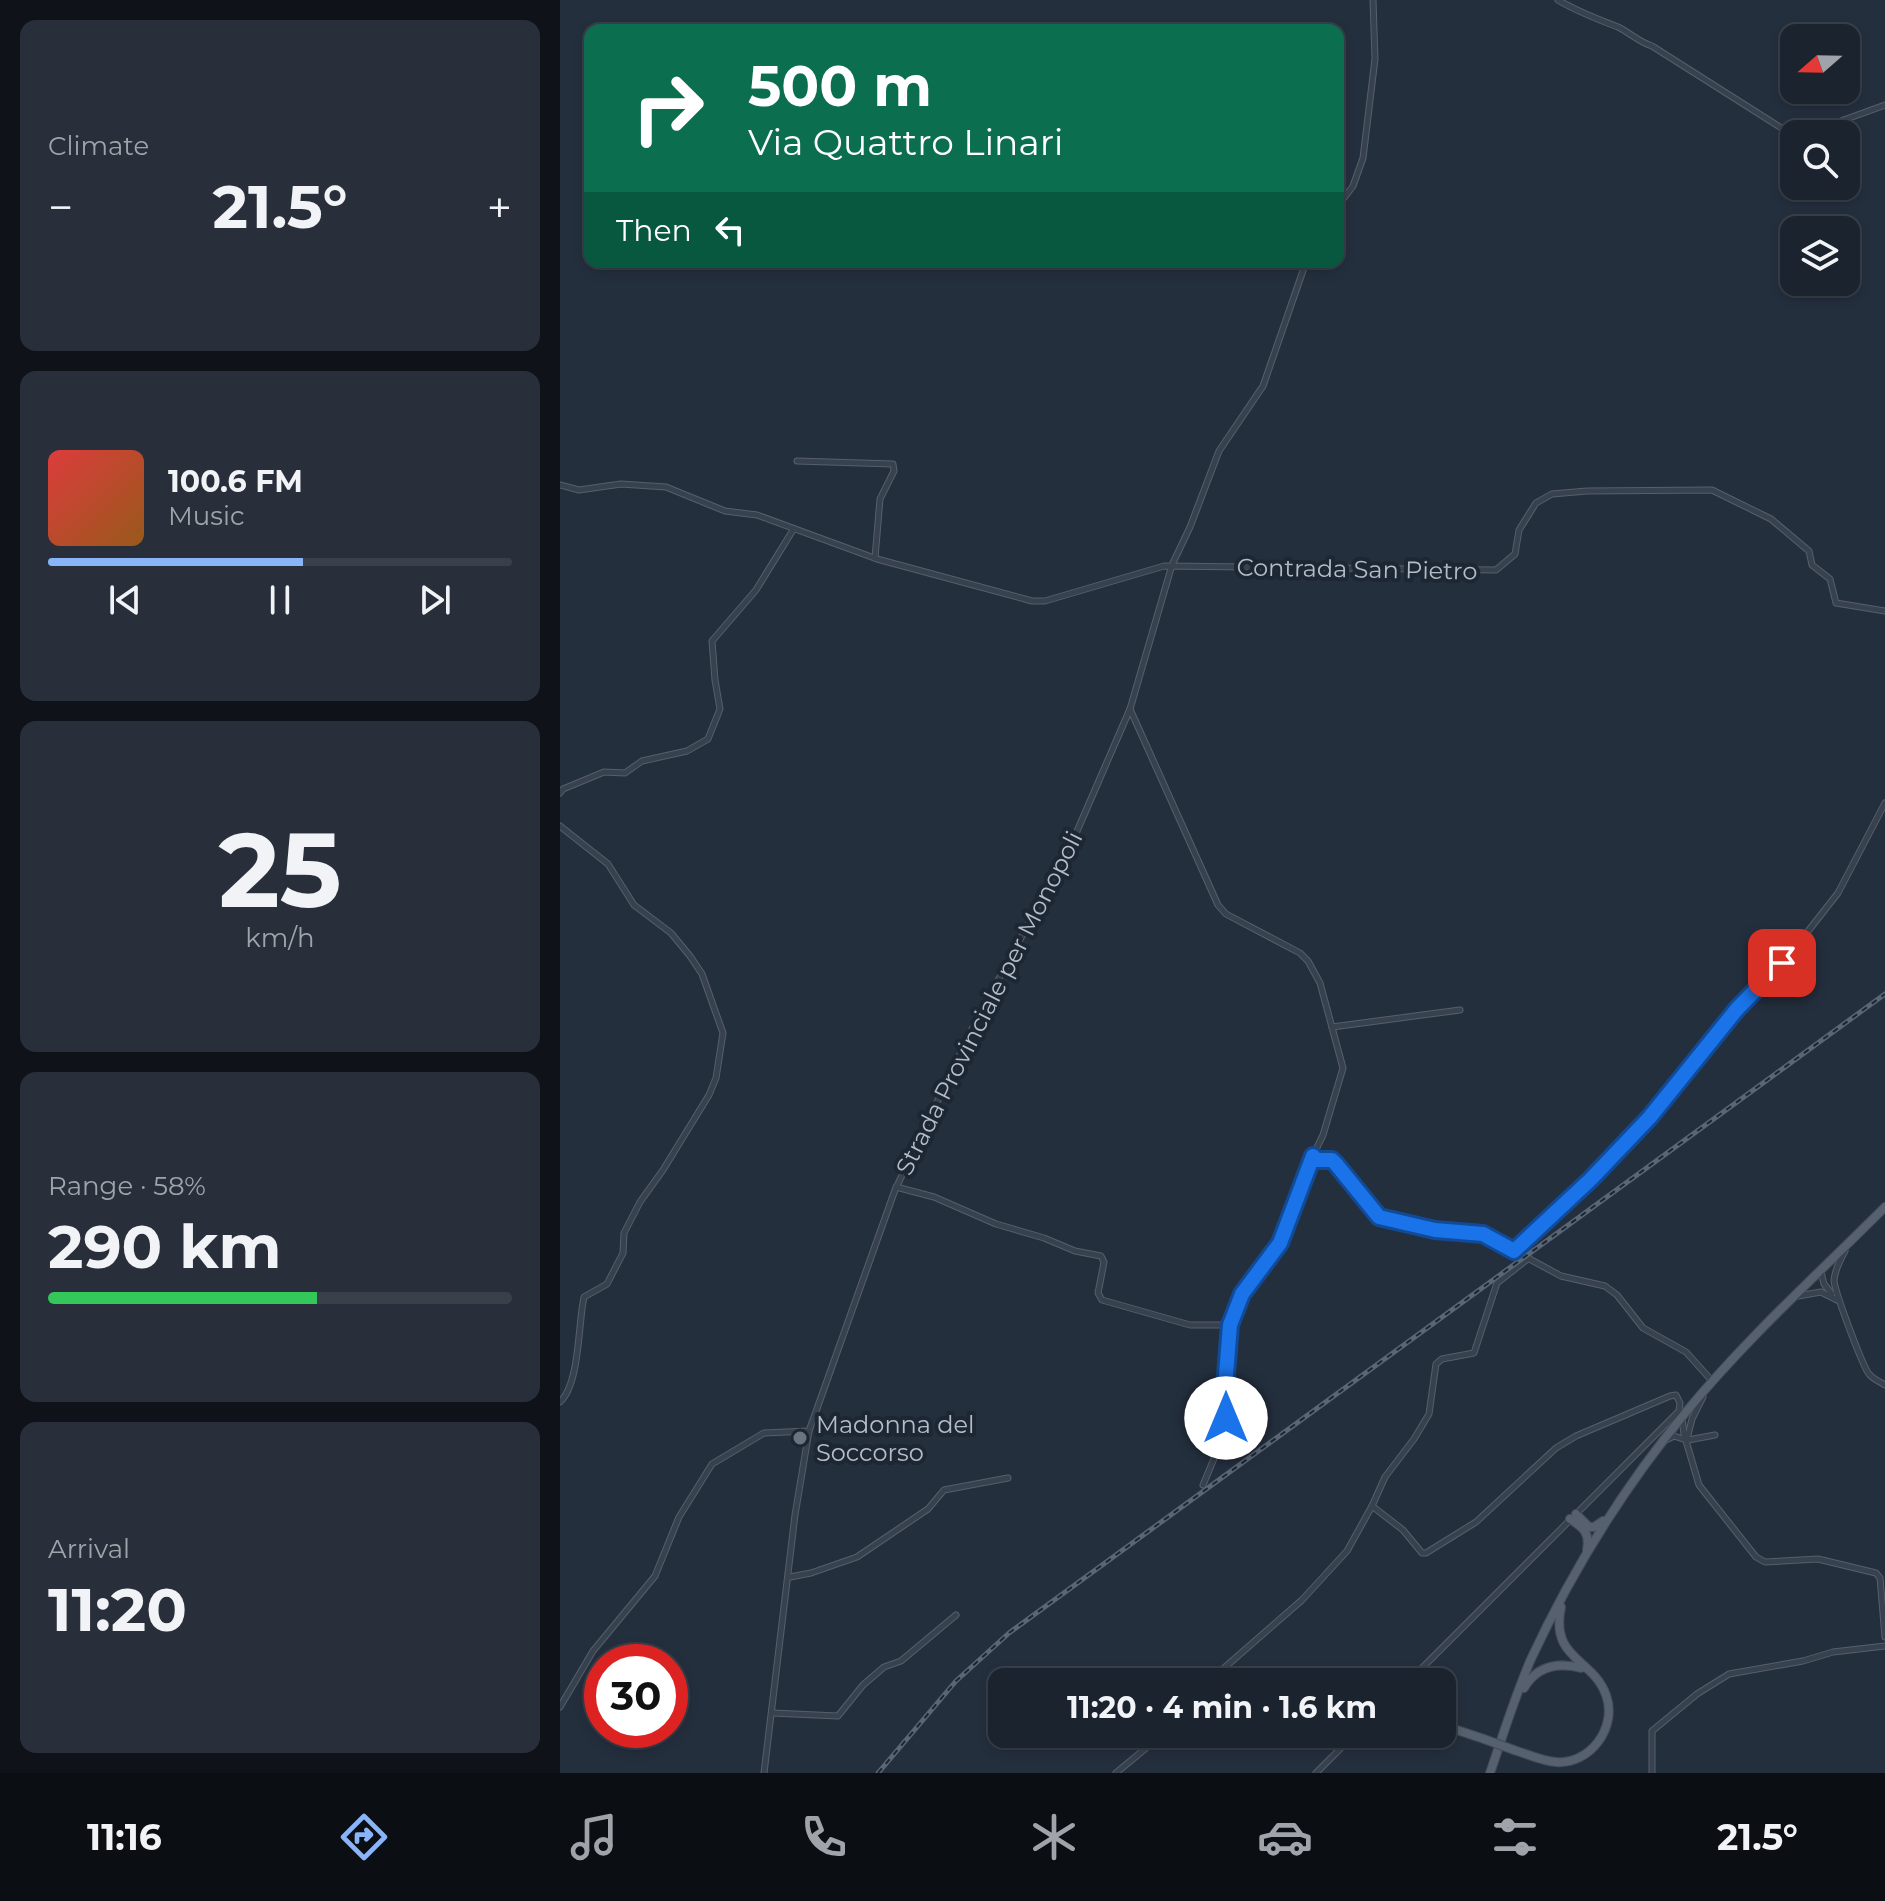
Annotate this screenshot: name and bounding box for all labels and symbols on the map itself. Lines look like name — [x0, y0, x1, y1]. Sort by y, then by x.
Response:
north arrow — [1780, 24, 1860, 104]
street label: Contrada San Pietro — [1236, 552, 1478, 586]
street label: Strada Provinciale per Monopoli — [889, 826, 1089, 1180]
pin — [1748, 929, 1816, 997]
position arrow — [1184, 1376, 1268, 1460]
place label: Madonna del Soccorso — [816, 1410, 975, 1467]
marker: Madonna del Soccorso — [791, 1429, 809, 1447]
speed limit sign: 30 — [584, 1644, 688, 1748]

